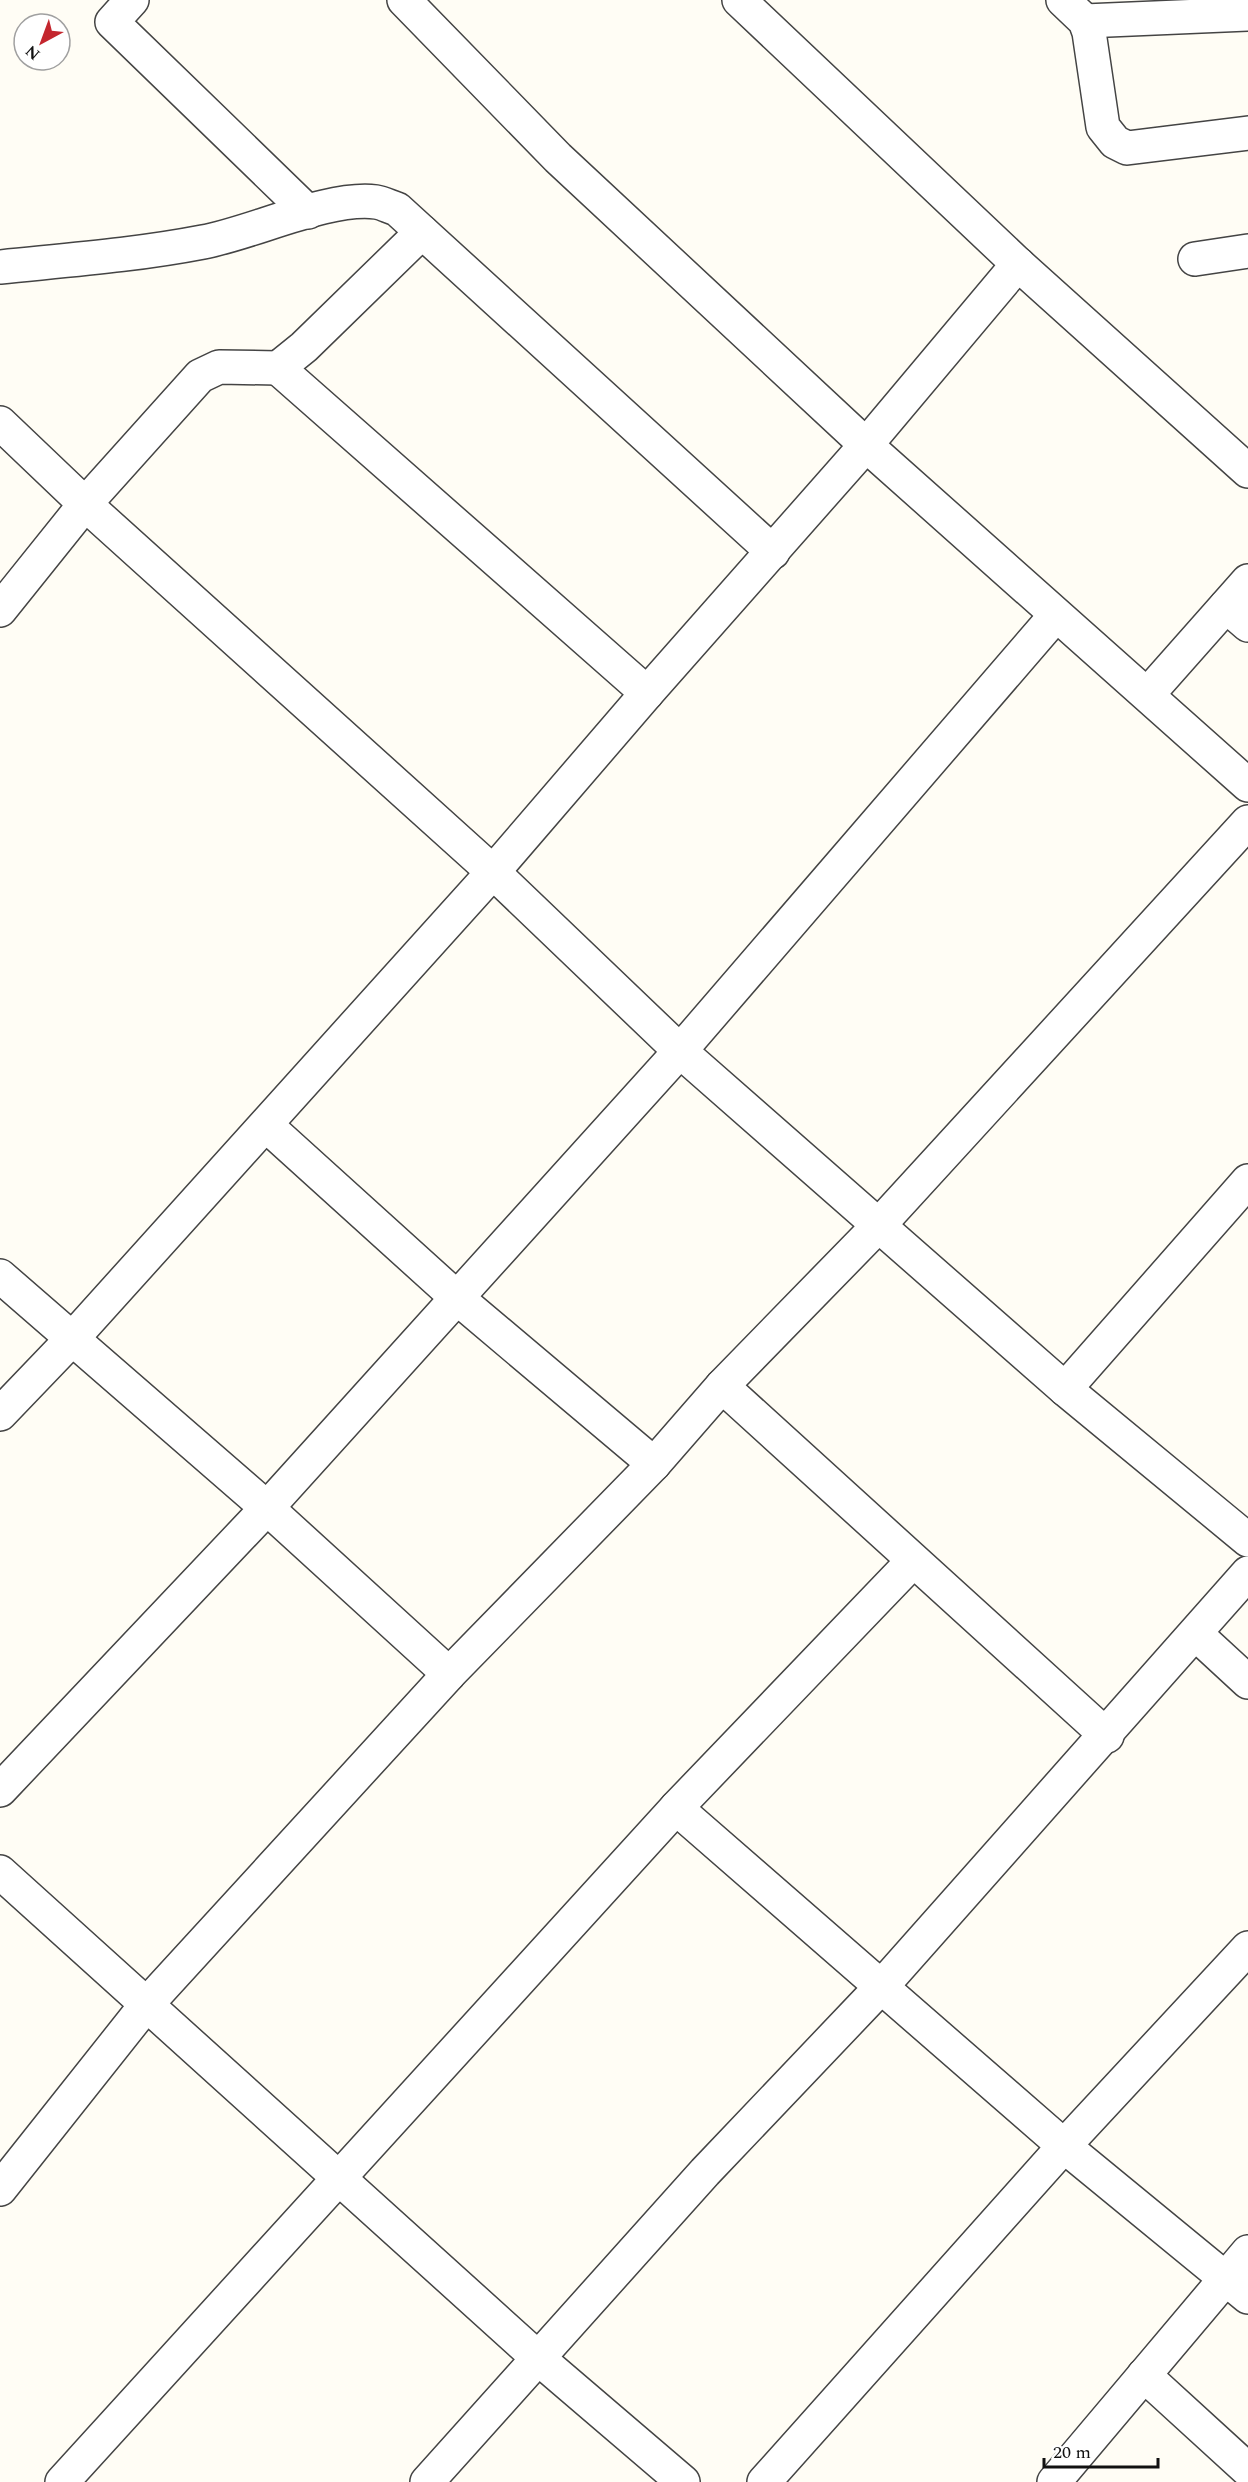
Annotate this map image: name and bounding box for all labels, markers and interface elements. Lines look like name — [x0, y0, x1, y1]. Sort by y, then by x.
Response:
north arrow — [12, 12, 72, 72]
text: N — [20, 39, 46, 66]
scale bar — [1044, 2431, 1158, 2469]
text: 20 m — [1053, 2439, 1091, 2466]

